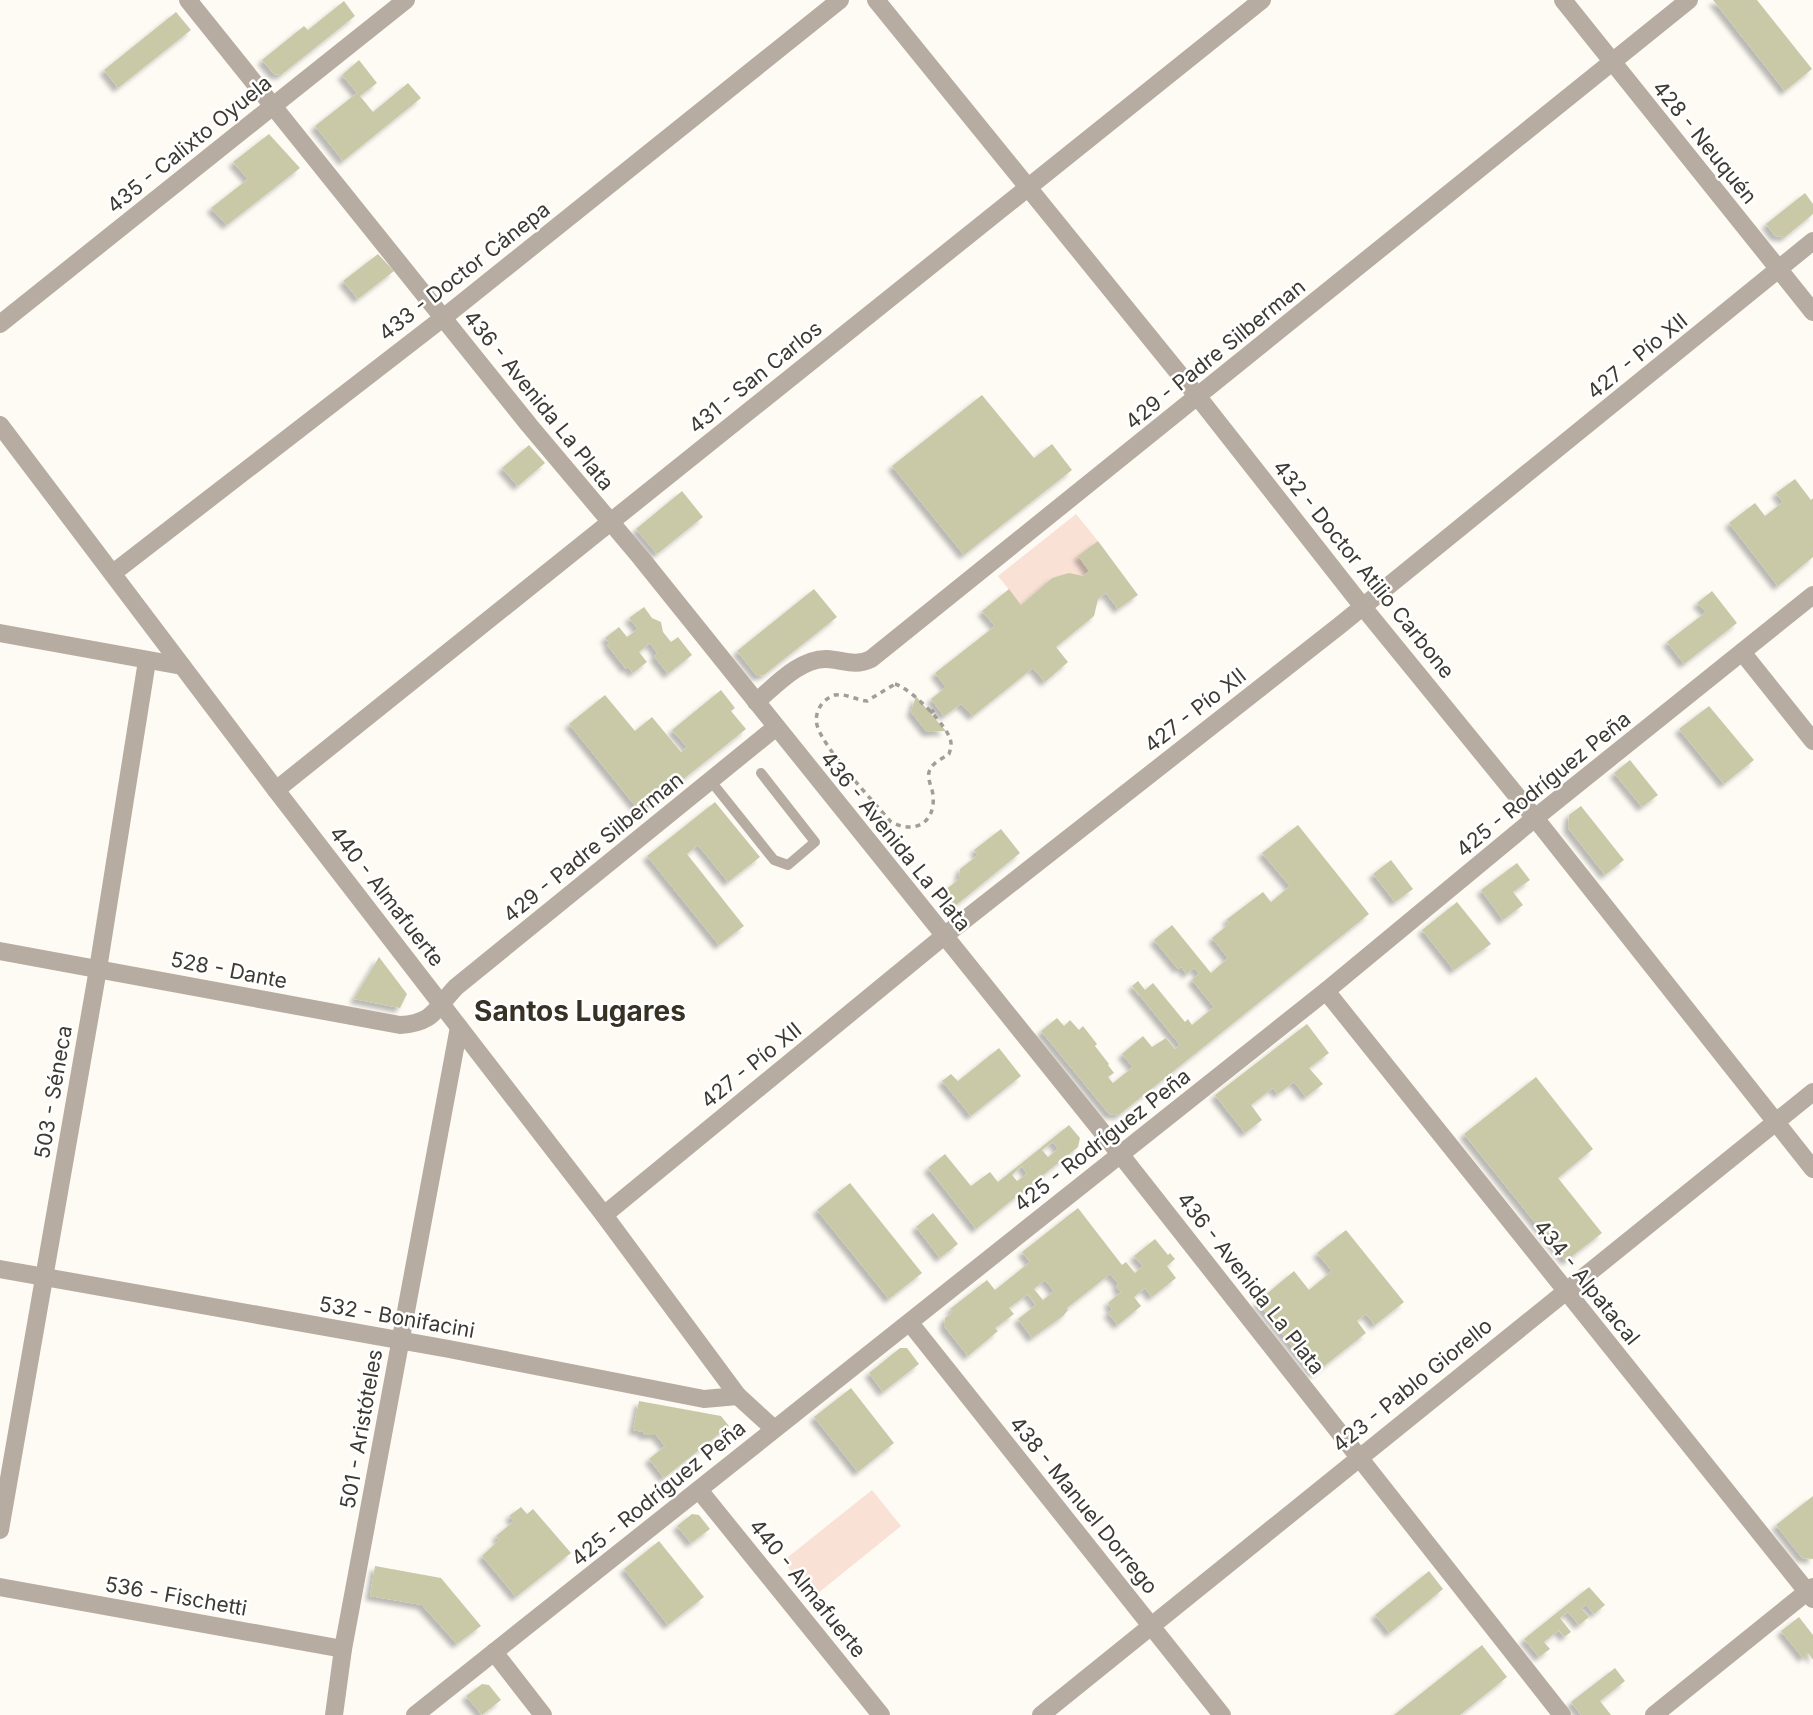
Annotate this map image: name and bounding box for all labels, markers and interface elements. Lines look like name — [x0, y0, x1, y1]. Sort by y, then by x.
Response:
street label: 435 - Calixto Oyuela — [102, 70, 276, 218]
street label: 428 - Neuquén — [1648, 75, 1762, 209]
street label: 433 - Doctor Cánepa — [373, 196, 555, 346]
street label: 429 - Padre Silberman — [1120, 274, 1310, 434]
street label: 436 - Avenida La Plata — [459, 305, 619, 495]
street label: 427 - Pío XII — [1582, 308, 1692, 404]
street label: 431 - San Carlos — [683, 316, 827, 438]
street label: 432 - Doctor Atilio Carbone — [1268, 455, 1460, 683]
street label: 427 - Pío XII — [1139, 662, 1251, 758]
street label: 425 - Rodríguez Peña — [1451, 706, 1635, 862]
street label: 436 - Avenida La Plata — [816, 746, 976, 936]
street label: 429 - Padre Silberman — [498, 767, 688, 927]
street label: 440 - Almafuerte — [324, 821, 450, 971]
street label: 528 - Dante — [169, 946, 289, 994]
district label: Santos Lugares — [474, 994, 686, 1028]
street label: 427 - Pío XII — [696, 1017, 806, 1113]
street label: 503 - Séneca — [29, 1023, 77, 1161]
street label: 425 - Rodríguez Peña — [1009, 1063, 1195, 1217]
street label: 436 - Avenida La Plata — [1172, 1187, 1330, 1379]
street label: 434 - Alpatacal — [1529, 1214, 1645, 1350]
street label: 532 - Bonifacini — [317, 1291, 477, 1343]
street label: 423 - Pablo Giorello — [1327, 1313, 1497, 1457]
street label: 501 - Aristóteles — [335, 1347, 387, 1511]
street label: 438 - Manuel Dorrego — [1005, 1411, 1163, 1599]
street label: 425 - Rodríguez Peña — [566, 1415, 750, 1571]
street label: 440 - Almafuerte — [744, 1514, 872, 1662]
street label: 536 - Fischetti — [103, 1571, 249, 1621]

